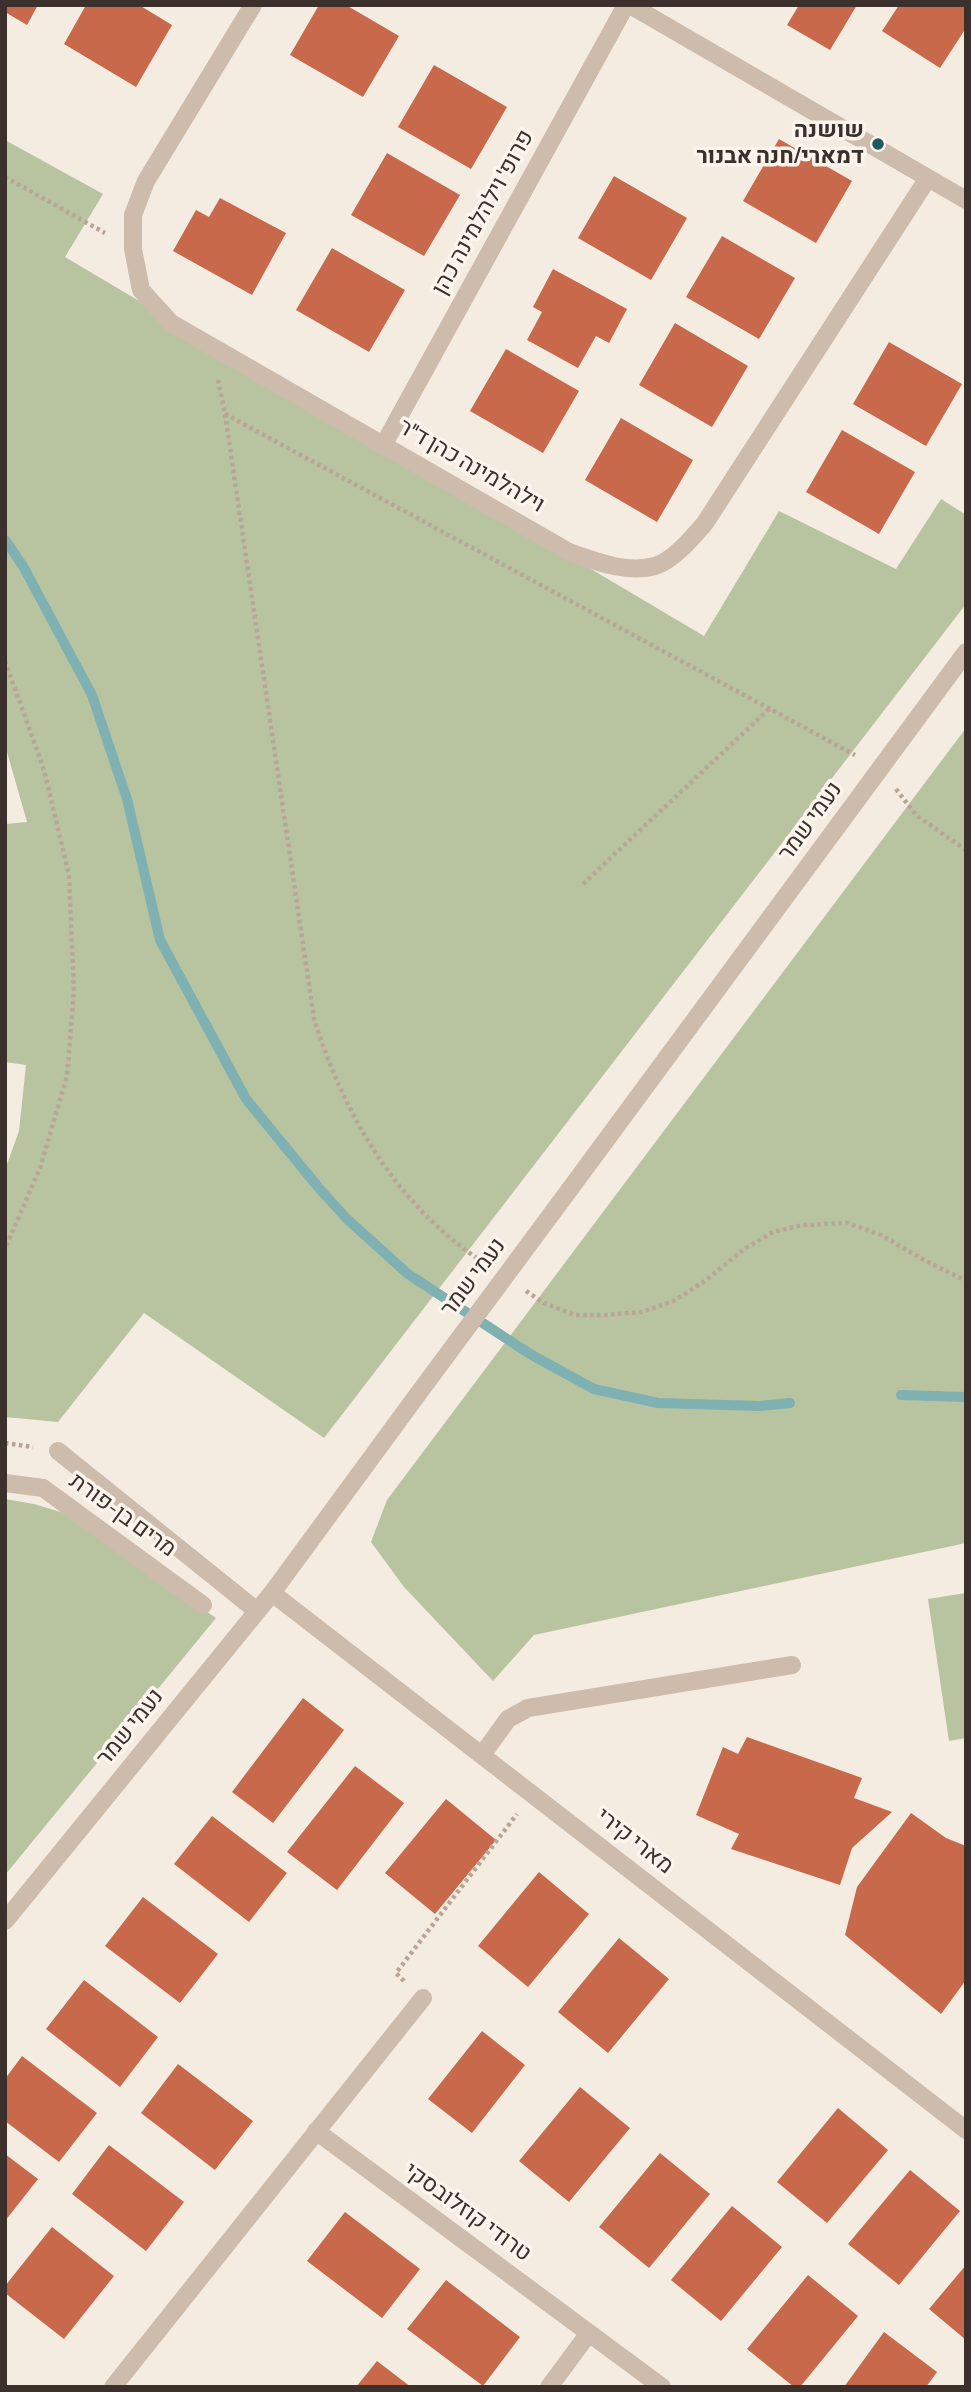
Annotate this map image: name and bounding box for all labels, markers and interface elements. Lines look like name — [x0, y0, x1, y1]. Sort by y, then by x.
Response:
place label: שושנה דמארי/חנה אבנור — [696, 117, 864, 171]
street label: פרופ' וילהלמינה כהן — [427, 126, 541, 300]
marker: שושנה דמארי/חנה אבנור — [870, 136, 886, 152]
street label: וילהלמינה כהן ד"ר — [393, 414, 549, 520]
street label: נעמי שמר — [773, 777, 849, 867]
street label: נעמי שמר — [436, 1233, 512, 1323]
street label: מרים בן-פורת — [63, 1468, 181, 1564]
street label: נעמי שמר — [92, 1684, 170, 1772]
street label: מארי קירי — [590, 1803, 678, 1881]
street label: טרודי קוזלובסקי — [398, 2158, 536, 2268]

